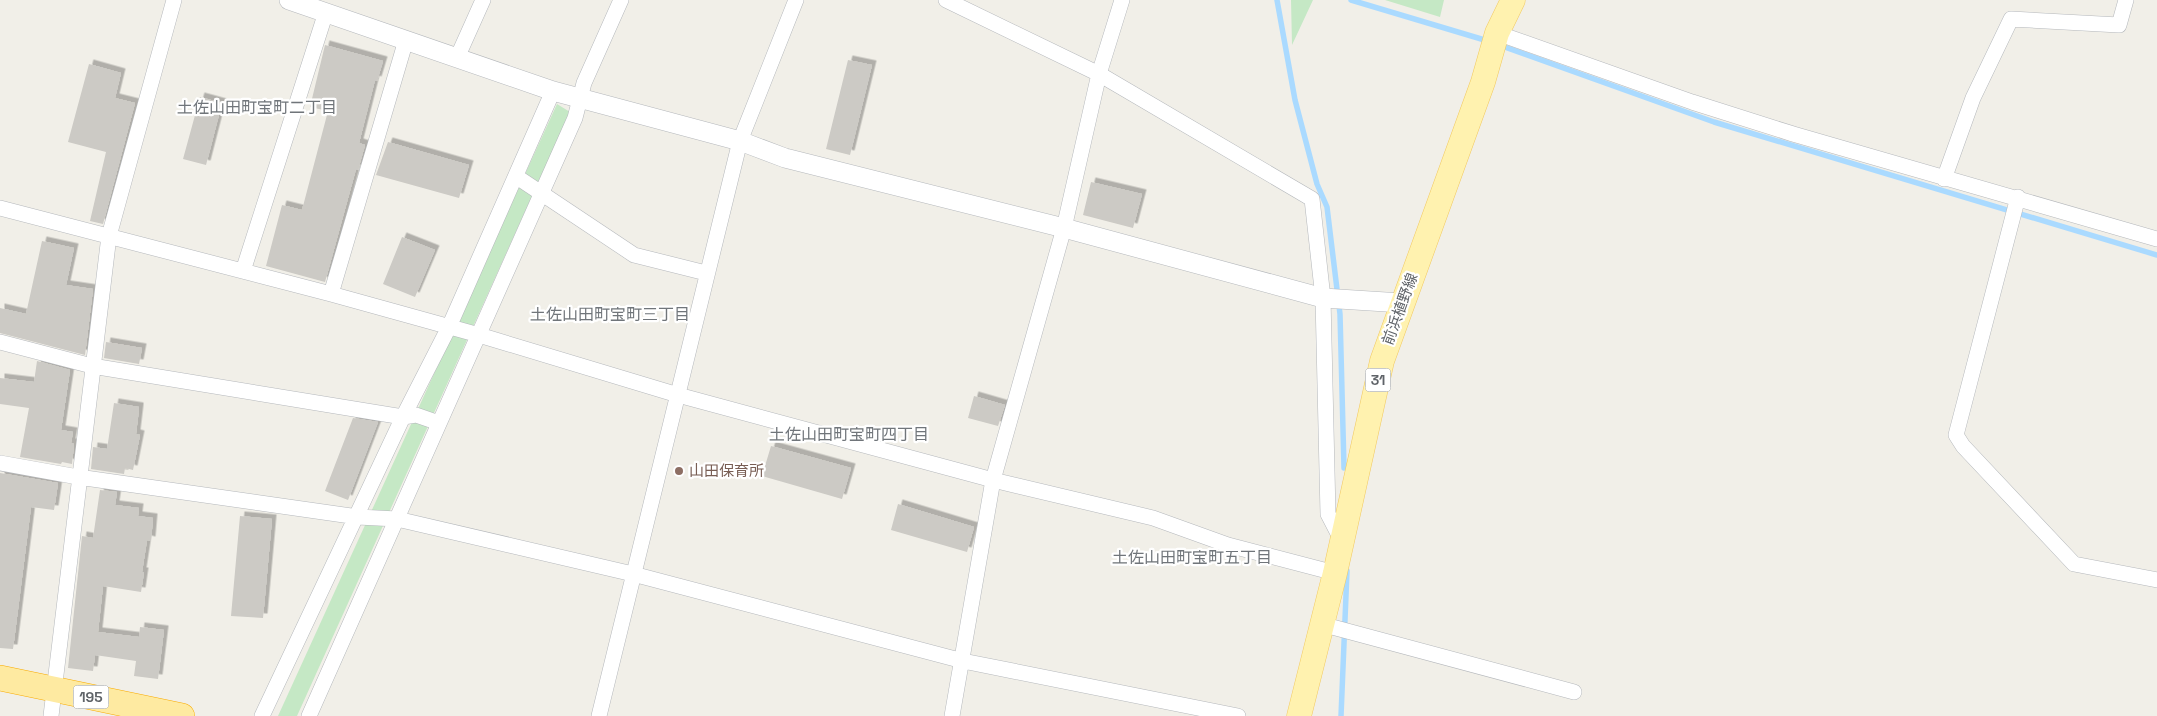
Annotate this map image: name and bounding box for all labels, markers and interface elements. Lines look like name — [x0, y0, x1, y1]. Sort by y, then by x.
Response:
district label: 土佐山田町宝町二丁目 — [177, 97, 337, 118]
street label: 前浜植野線 — [1378, 270, 1421, 347]
district label: 土佐山田町宝町三丁目 — [530, 304, 690, 325]
road number: 31 — [1366, 368, 1390, 392]
district label: 土佐山田町宝町四丁目 — [769, 424, 929, 445]
place label: 山田保育所 — [689, 461, 764, 480]
marker: 山田保育所 — [673, 465, 685, 477]
district label: 土佐山田町宝町五丁目 — [1112, 547, 1272, 568]
road number: 195 — [74, 686, 108, 709]

